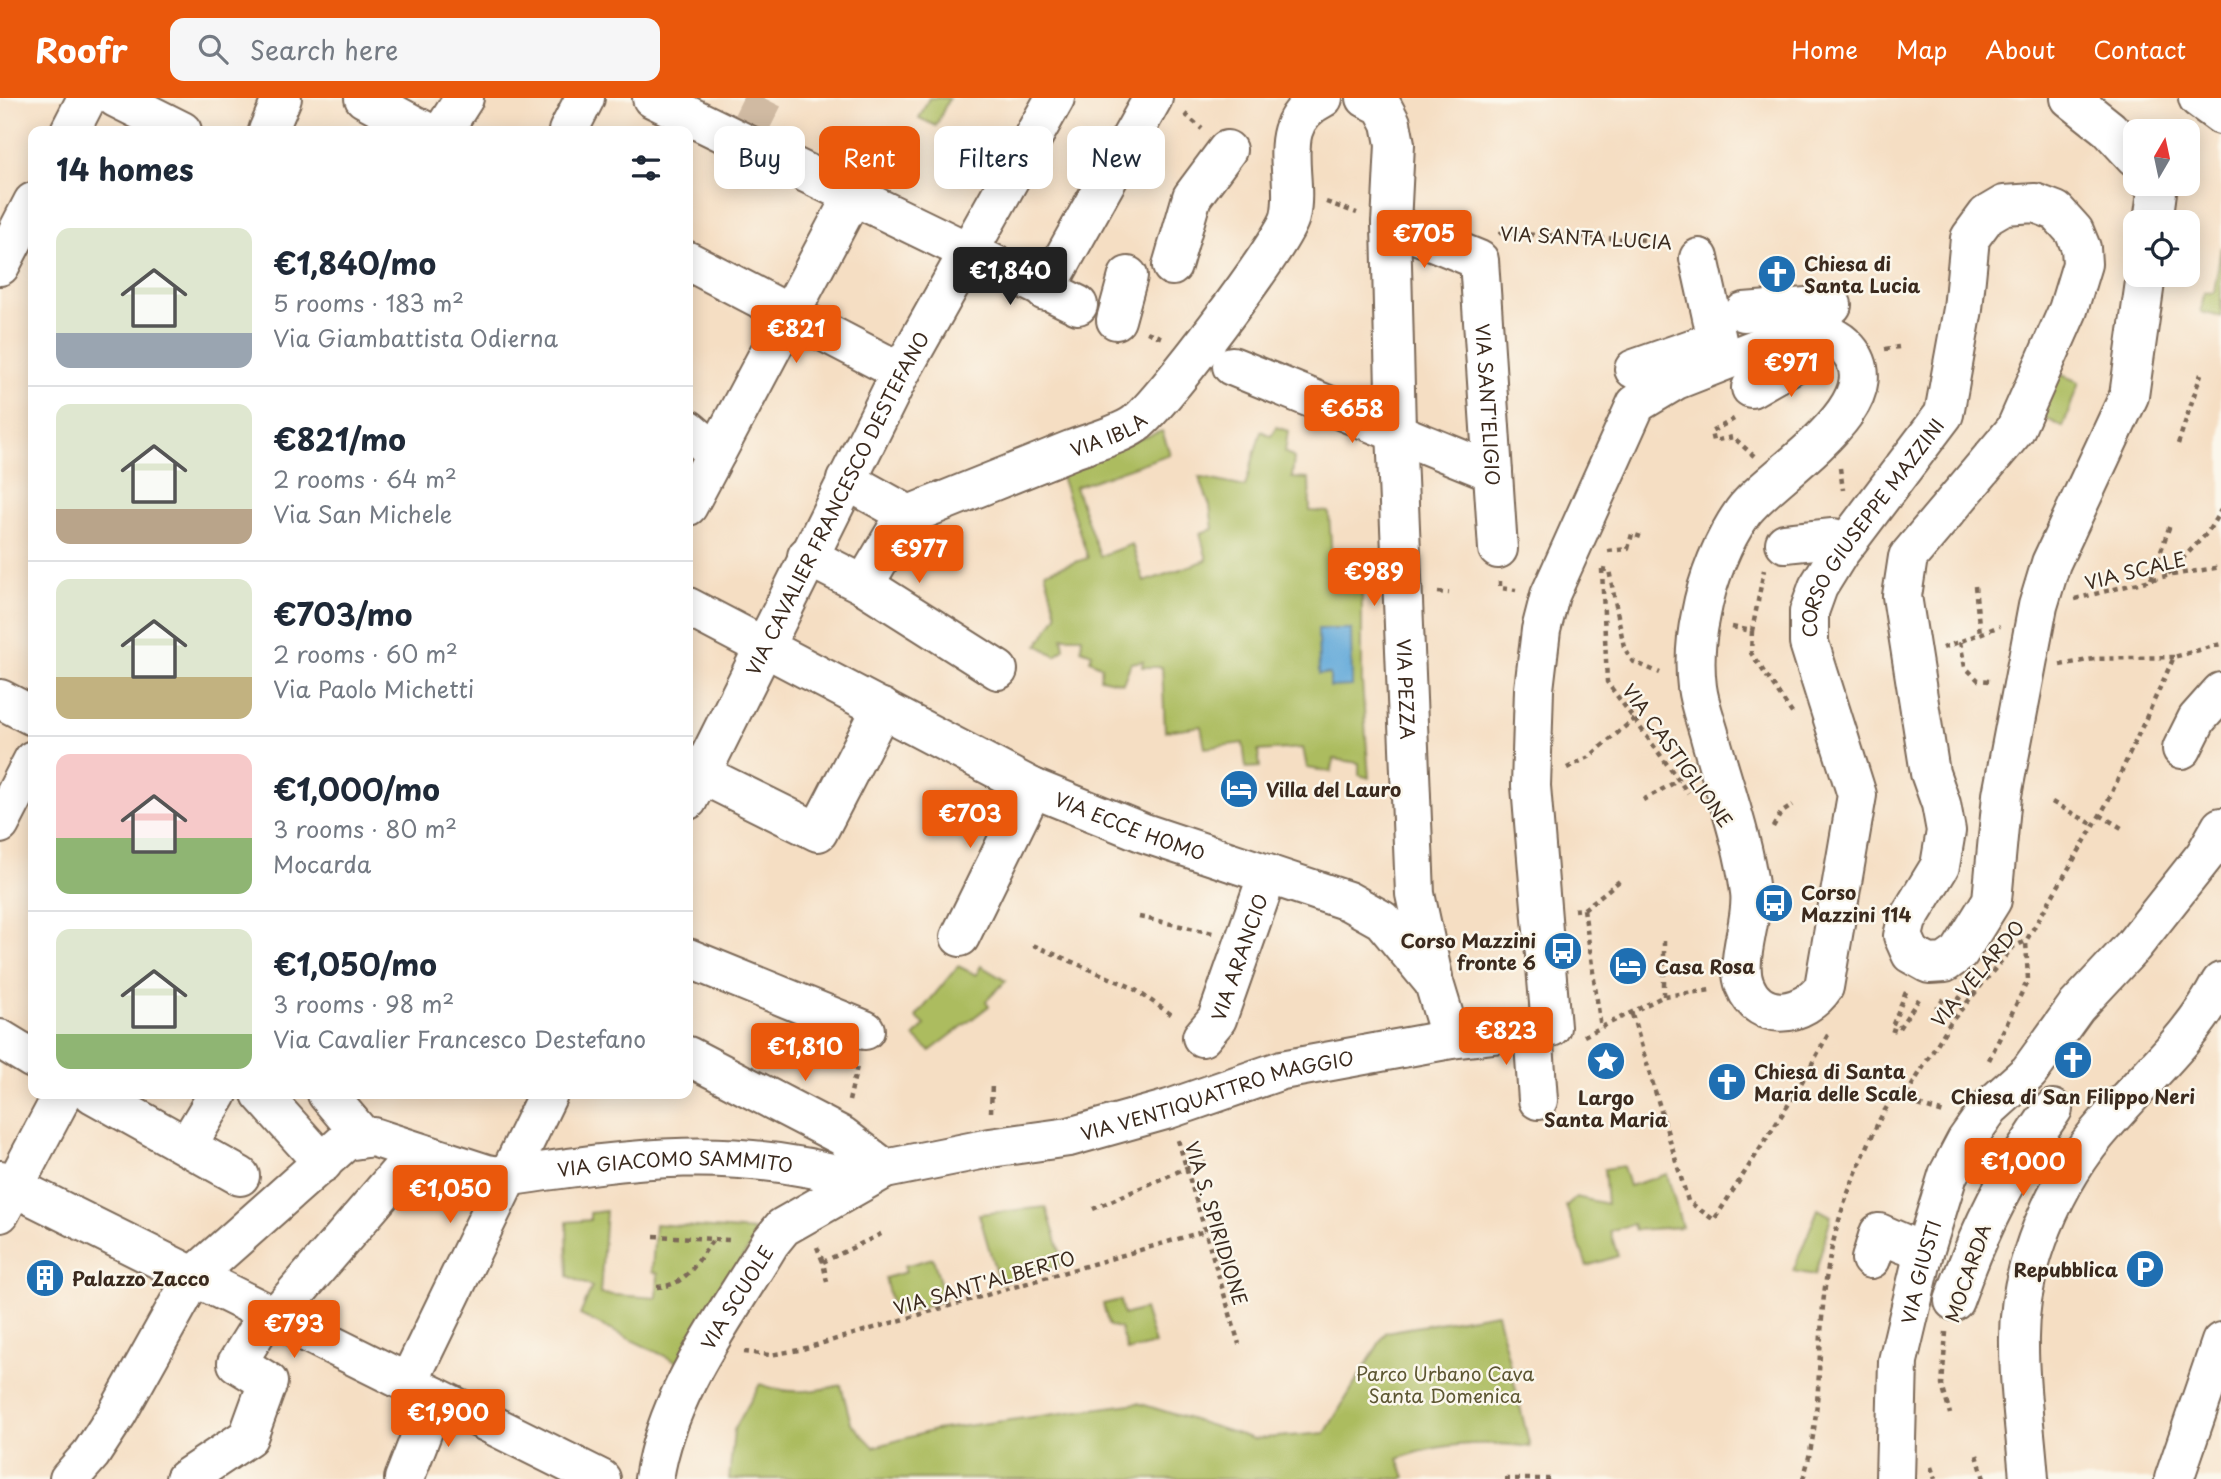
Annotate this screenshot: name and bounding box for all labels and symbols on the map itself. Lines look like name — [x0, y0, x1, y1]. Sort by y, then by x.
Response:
north arrow — [2123, 119, 2200, 196]
pin: €705 — [1383, 211, 1465, 270]
street label: VIA SANTA LUCIA — [1499, 219, 1673, 255]
pin: €1,840 — [953, 248, 1067, 307]
place label: Chiesa di Santa Lucia — [1804, 249, 1921, 299]
church icon: Chiesa di Santa Lucia — [1756, 253, 1798, 295]
pin: €821 — [755, 306, 837, 365]
street label: VIA SANT'ELIGIO — [1469, 323, 1508, 487]
street label: VIA CAVALIER FRANCESCO DESTEFANO — [738, 326, 935, 680]
pin: €971 — [1750, 340, 1832, 399]
pin: €658 — [1311, 386, 1393, 445]
street label: VIA IBLA — [1066, 406, 1153, 463]
street label: CORSO GIUSEPPE MAZZINI — [1795, 412, 1950, 638]
pin: €977 — [878, 526, 960, 585]
street label: VIA SCALE — [2082, 544, 2188, 596]
pin: €989 — [1333, 548, 1415, 608]
street label: VIA PEZZA — [1391, 638, 1423, 740]
street label: VIA CASTIGLIONE — [1616, 677, 1740, 833]
hotel icon: Villa del Lauro — [1218, 768, 1260, 810]
place label: Villa del Lauro — [1266, 775, 1401, 803]
street label: VIA ECCE HOMO — [1051, 784, 1209, 867]
pin: €703 — [929, 790, 1011, 850]
place label: Corso Mazzini 114 — [1801, 878, 1911, 928]
bus stop icon: Corso Mazzini 114 — [1753, 882, 1795, 924]
street label: VIA ARANCIO — [1203, 890, 1274, 1025]
street label: VIA VELARDO — [1924, 913, 2030, 1033]
place label: Corso Mazzini fronte 6 — [1400, 926, 1536, 976]
bus stop icon: Corso Mazzini fronte 6 — [1542, 930, 1584, 972]
hotel icon: Casa Rosa — [1607, 945, 1649, 987]
place label: Casa Rosa — [1655, 952, 1755, 980]
pin: €823 — [1465, 1007, 1547, 1067]
pin: €1,810 — [748, 1024, 862, 1083]
church icon: Chiesa di San Filippo Neri — [2052, 1039, 2094, 1081]
place icon: Largo Santa Maria — [1585, 1040, 1627, 1082]
street label: VIA VENTIQUATTRO MAGGIO — [1077, 1043, 1356, 1147]
place label: Chiesa di Santa Maria delle Scale — [1754, 1057, 1918, 1107]
church icon: Chiesa di Santa Maria delle Scale — [1706, 1061, 1748, 1103]
place label: Chiesa di San Filippo Neri — [1951, 1082, 2195, 1110]
place label: Largo Santa Maria — [1544, 1083, 1668, 1133]
street label: VIA S. SPIRIDIONE — [1179, 1137, 1255, 1309]
pin: €1,000 — [1966, 1138, 2080, 1198]
street label: VIA GIACOMO SAMMITO — [556, 1143, 795, 1183]
pin: €1,050 — [393, 1166, 507, 1225]
street label: VIA GIUSTI — [1893, 1216, 1947, 1327]
street label: MOCARDA — [1937, 1220, 1997, 1326]
street label: VIA SCUOLE — [693, 1240, 780, 1355]
street label: VIA SANT'ALBERTO — [890, 1243, 1078, 1321]
parking icon: Repubblica — [2124, 1248, 2166, 1290]
place label: Repubblica — [2014, 1255, 2118, 1283]
building icon: Palazzo Zacco — [24, 1257, 66, 1299]
place label: Palazzo Zacco — [72, 1264, 209, 1292]
pin: €793 — [253, 1300, 335, 1360]
park label: Parco Urbano Cava Santa Domenica — [1356, 1359, 1534, 1409]
pin: €1,900 — [391, 1390, 505, 1449]

